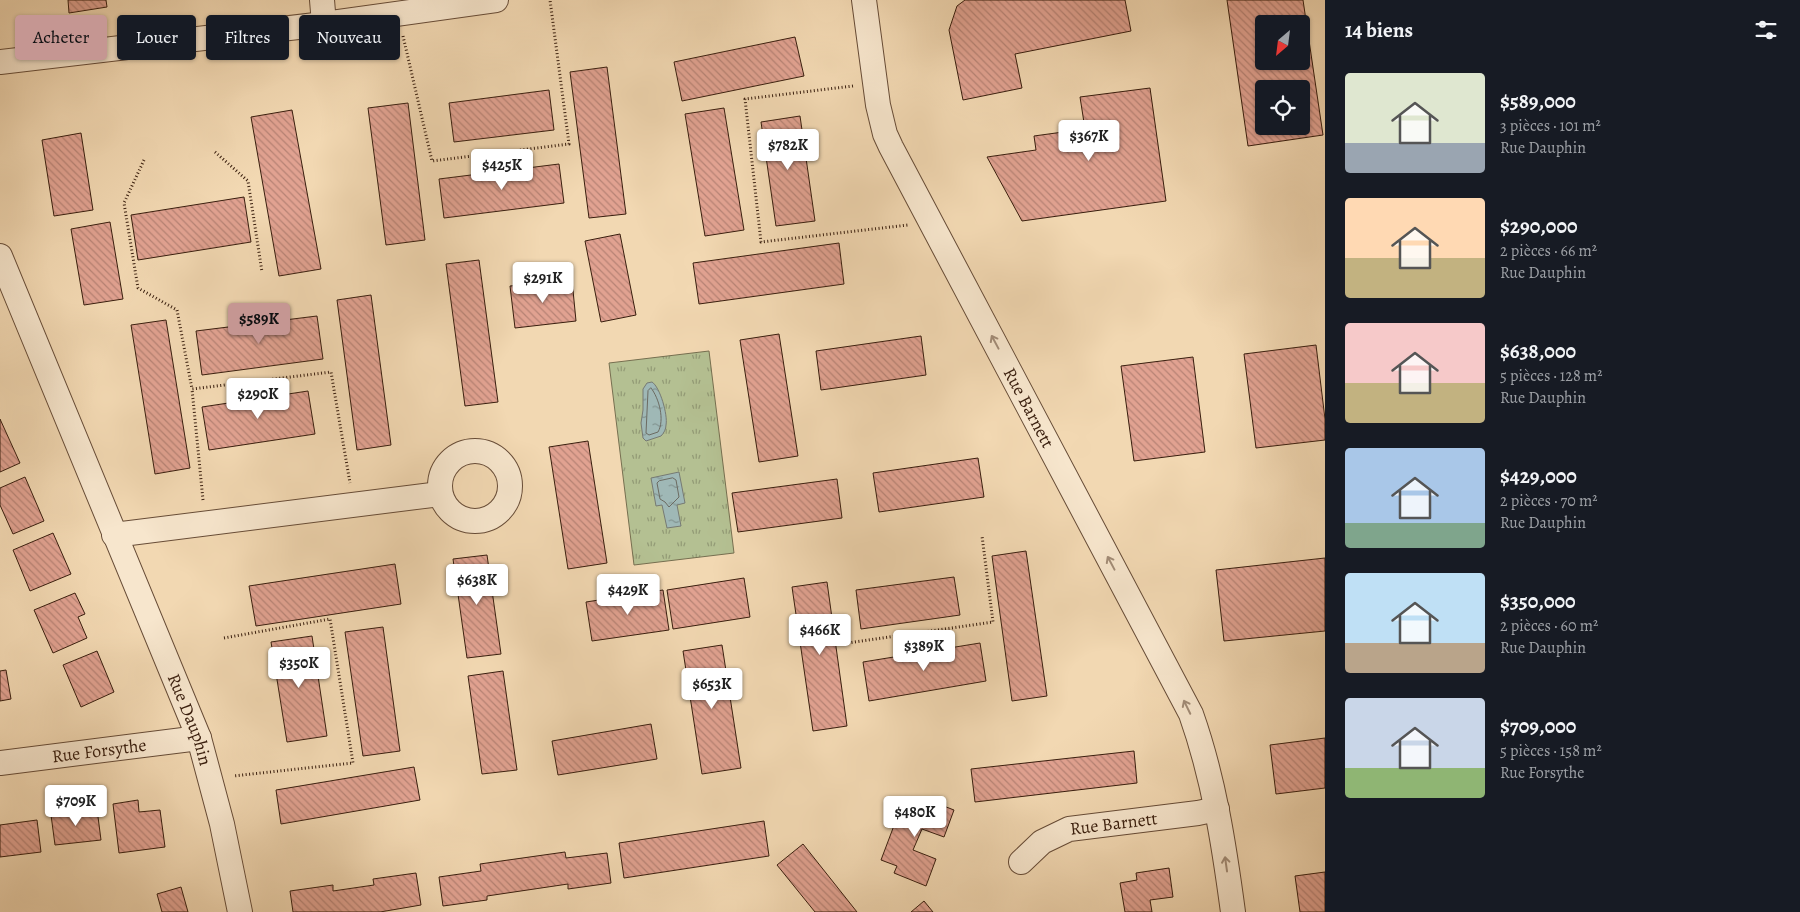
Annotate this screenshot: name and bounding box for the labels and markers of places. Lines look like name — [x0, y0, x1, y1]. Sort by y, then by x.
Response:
pin: $367K — [1054, 120, 1124, 162]
pin: $782K — [753, 128, 823, 171]
pin: $425K — [467, 148, 537, 191]
pin: $291K — [508, 262, 578, 304]
pin: $589K — [224, 302, 294, 345]
pin: $290K — [223, 378, 293, 420]
pin: $638K — [442, 564, 512, 606]
pin: $429K — [593, 574, 663, 616]
pin: $466K — [785, 614, 855, 656]
pin: $389K — [889, 630, 959, 672]
pin: $350K — [264, 646, 334, 689]
pin: $653K — [677, 668, 747, 710]
pin: $709K — [41, 784, 111, 827]
pin: $480K — [880, 796, 950, 838]

